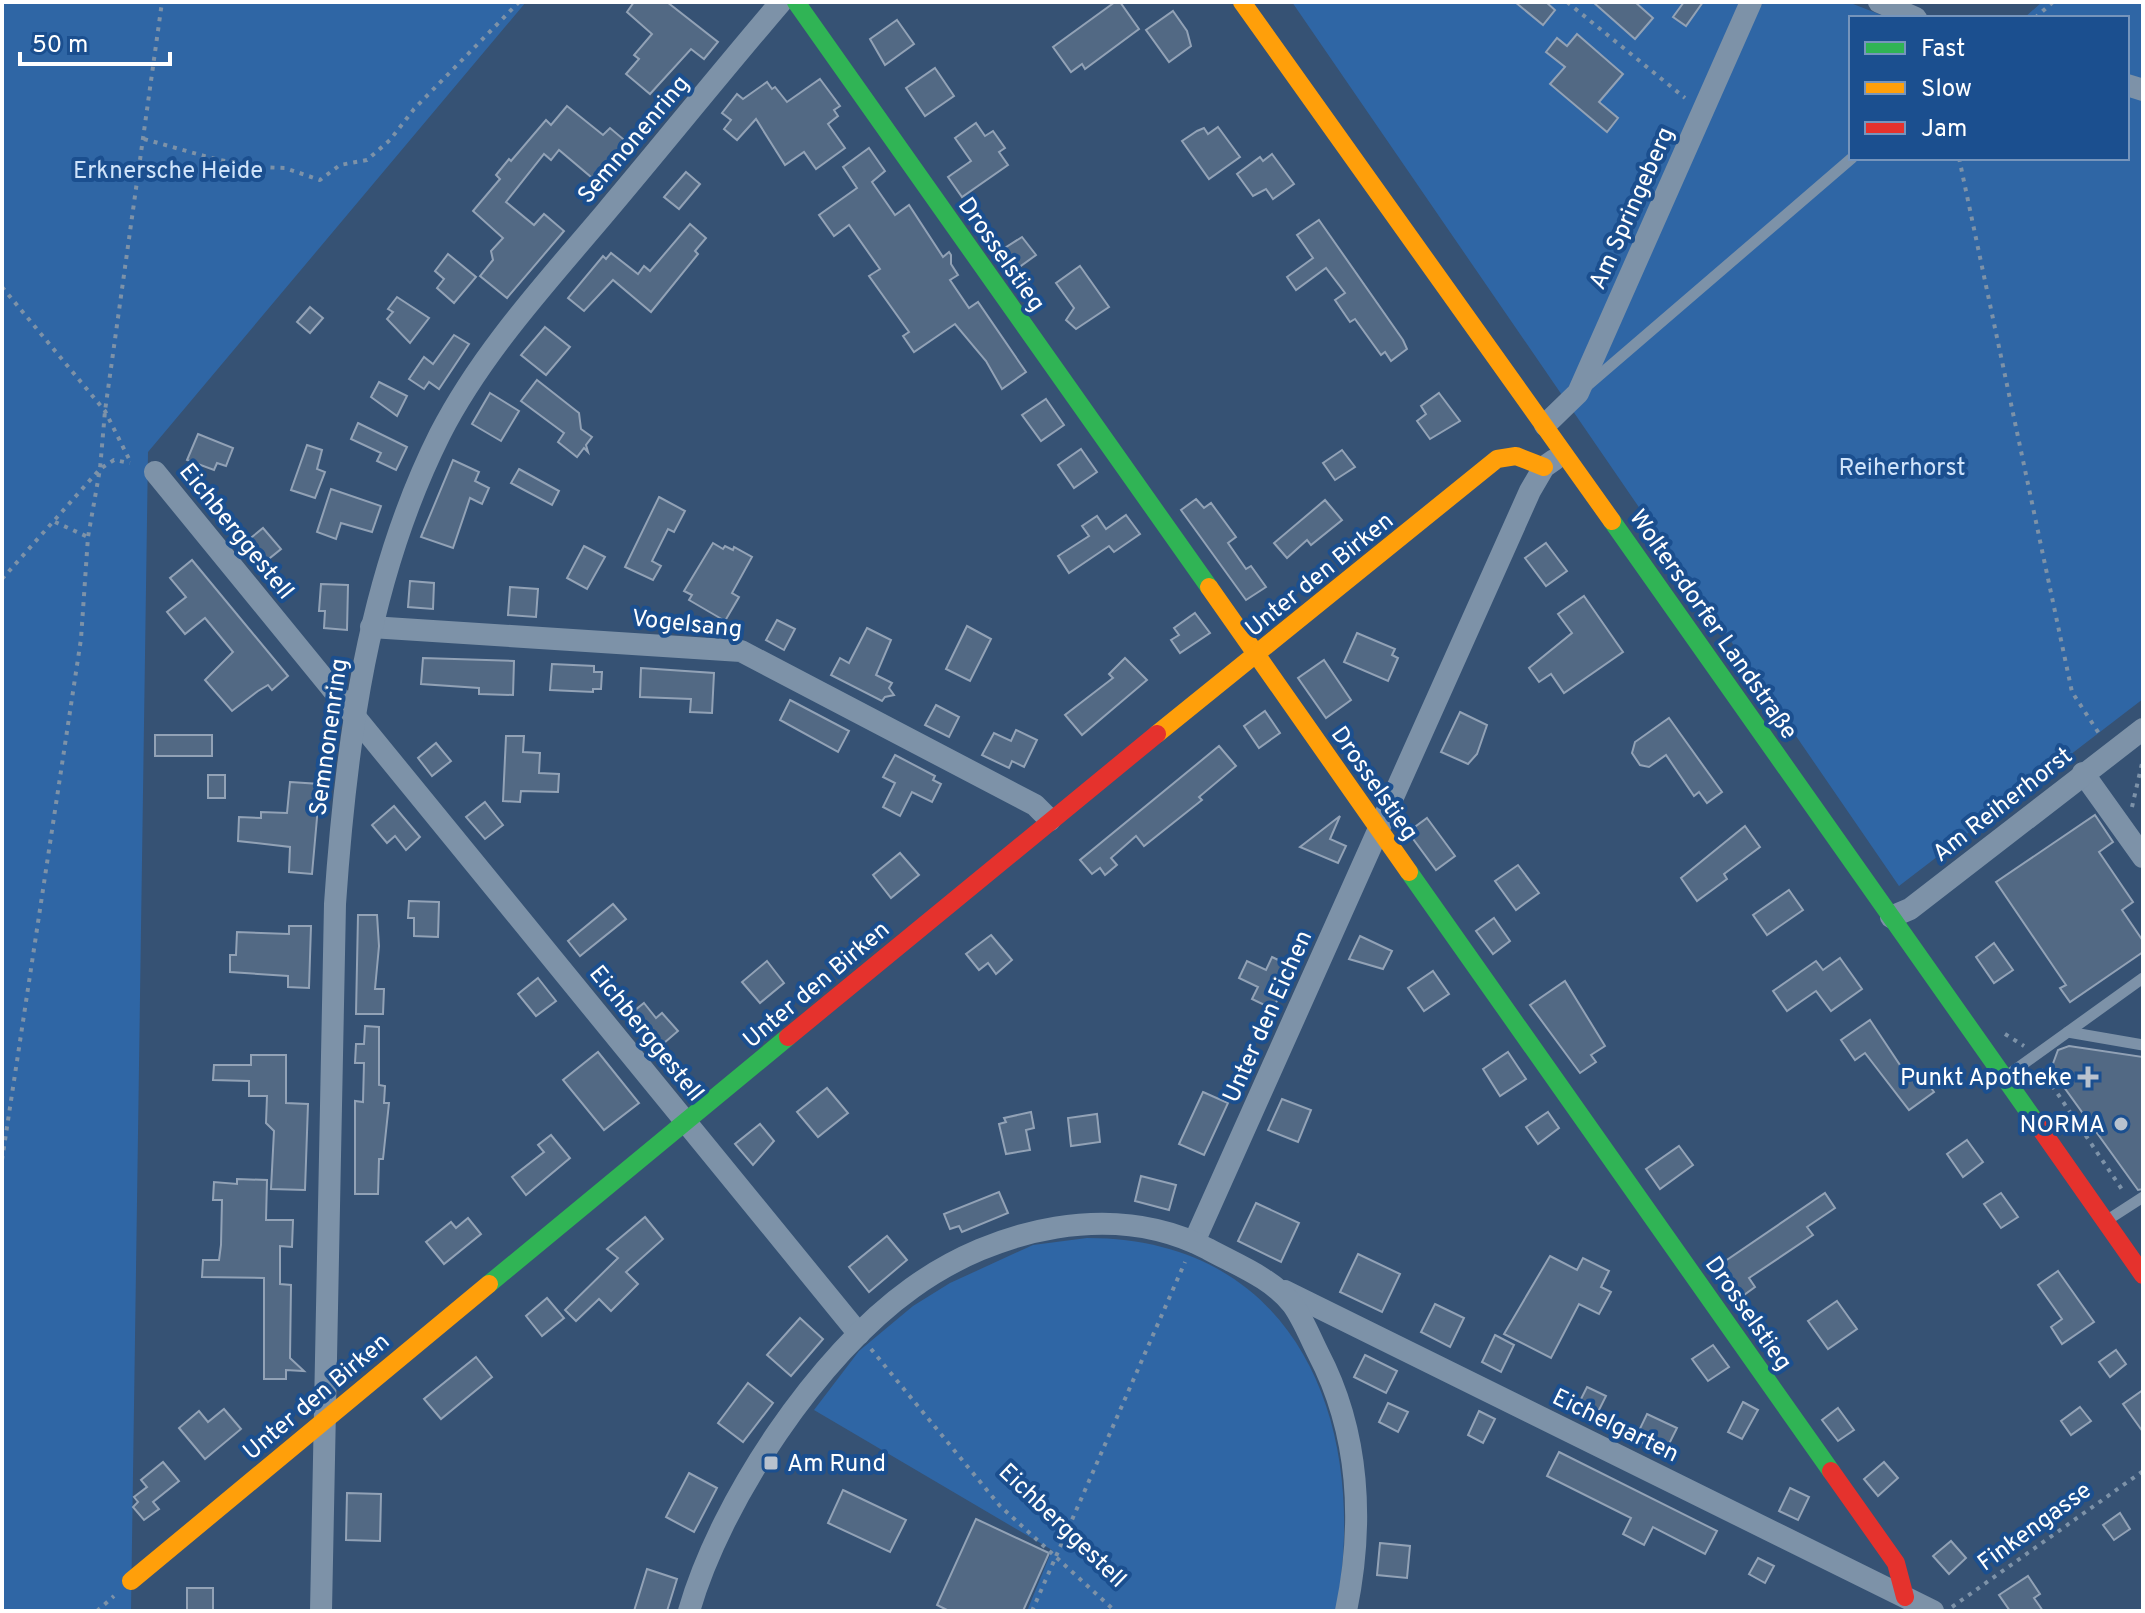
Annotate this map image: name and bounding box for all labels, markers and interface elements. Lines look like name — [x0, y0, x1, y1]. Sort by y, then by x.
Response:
scale bar — [20, 16, 170, 66]
legend — [1849, 16, 2129, 160]
text: 50 m — [32, 31, 88, 61]
text: Fast — [1921, 35, 1965, 65]
street label: Semnonenring — [572, 70, 697, 211]
text: Slow — [1921, 75, 1972, 105]
text: Jam — [1921, 115, 1967, 145]
street label: Am Springeberg — [1584, 123, 1682, 295]
park label: Erknersche Heide — [73, 157, 263, 187]
street label: Drosselstieg — [950, 192, 1051, 318]
park label: Reiherhorst — [1839, 454, 1965, 484]
street label: Eichberggestell — [171, 458, 300, 606]
street label: Woltersdorfer Landstraße — [1622, 504, 1803, 746]
street label: Unter den Birken — [1240, 507, 1400, 645]
street label: Vogelsang — [630, 604, 744, 646]
street label: Semnonenring — [304, 657, 356, 818]
street label: Drosselstieg — [1323, 721, 1424, 847]
street label: Am Reiherhorst — [1927, 742, 2079, 869]
street label: Unter den Birken — [738, 915, 897, 1056]
street label: Unter den Eichen — [1217, 926, 1320, 1108]
street label: Eichberggestell — [581, 960, 710, 1108]
place label: Punkt Apotheke — [1900, 1064, 2072, 1094]
marker: Punkt Apotheke — [2079, 1068, 2097, 1086]
place label: NORMA — [2020, 1111, 2105, 1141]
marker: NORMA — [2112, 1115, 2130, 1133]
street label: Drosselstieg — [1697, 1251, 1798, 1377]
street label: Unter den Birken — [238, 1327, 397, 1468]
street label: Eichelgarten — [1547, 1383, 1683, 1470]
place label: Am Rund — [787, 1450, 886, 1480]
marker: Am Rund — [762, 1454, 780, 1472]
street label: Eichberggestell — [991, 1458, 1132, 1595]
street label: Finkengasse — [1972, 1476, 2098, 1579]

